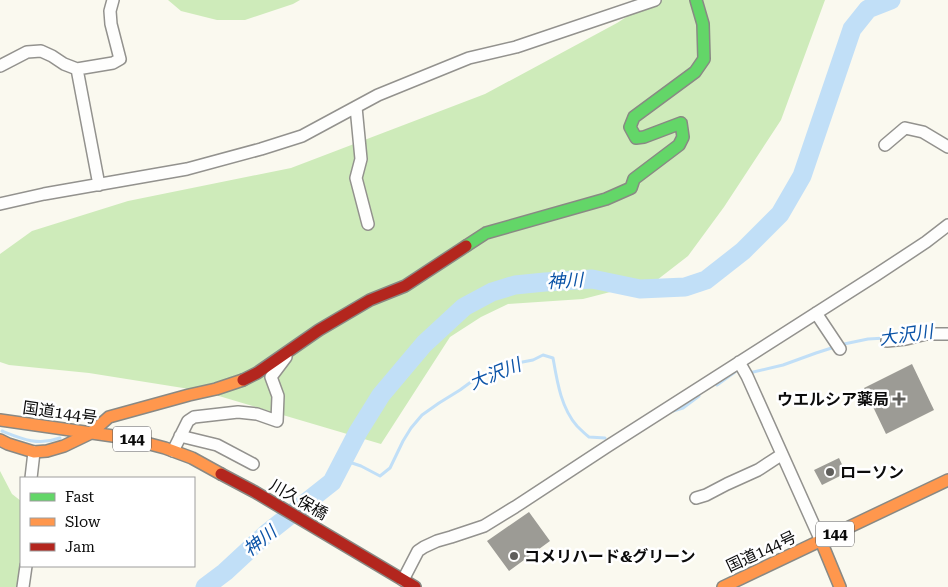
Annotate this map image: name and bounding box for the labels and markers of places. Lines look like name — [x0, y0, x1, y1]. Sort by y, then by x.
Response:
place label: ウエルシア薬局 — [777, 390, 889, 409]
marker: ウエルシア薬局 — [893, 393, 905, 405]
place label: ローソン — [840, 463, 904, 482]
marker: ローソン — [824, 466, 836, 478]
place label: コメリハード&グリーン — [524, 547, 696, 566]
marker: コメリハード&グリーン — [508, 550, 520, 562]

